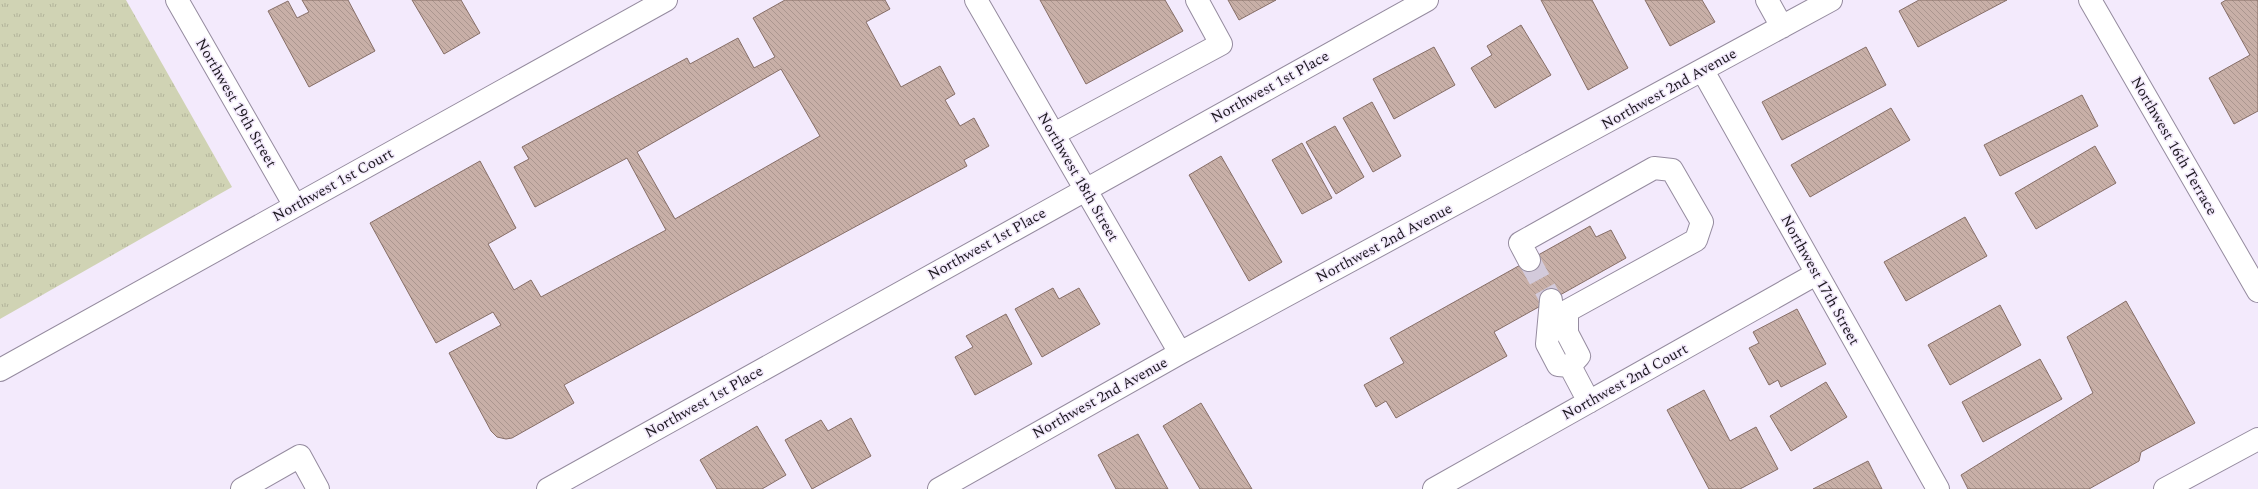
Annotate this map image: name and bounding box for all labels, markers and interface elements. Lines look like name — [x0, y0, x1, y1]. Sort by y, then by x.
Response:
street label: Northwest 19th Street — [190, 34, 282, 172]
street label: Northwest 2nd Avenue — [1597, 42, 1741, 136]
street label: Northwest 1st Place — [1206, 45, 1334, 129]
street label: Northwest 16th Terrace — [2125, 72, 2223, 220]
street label: Northwest 18th Street — [1032, 108, 1124, 246]
street label: Northwest 1st Court — [268, 142, 398, 228]
street label: Northwest 2nd Avenue — [1312, 197, 1456, 289]
street label: Northwest 1st Place — [923, 202, 1051, 286]
street label: Northwest 17th Street — [1775, 211, 1865, 349]
street label: Northwest 2nd Court — [1558, 338, 1692, 426]
street label: Northwest 2nd Avenue — [1028, 351, 1172, 445]
street label: Northwest 1st Place — [640, 360, 768, 444]

